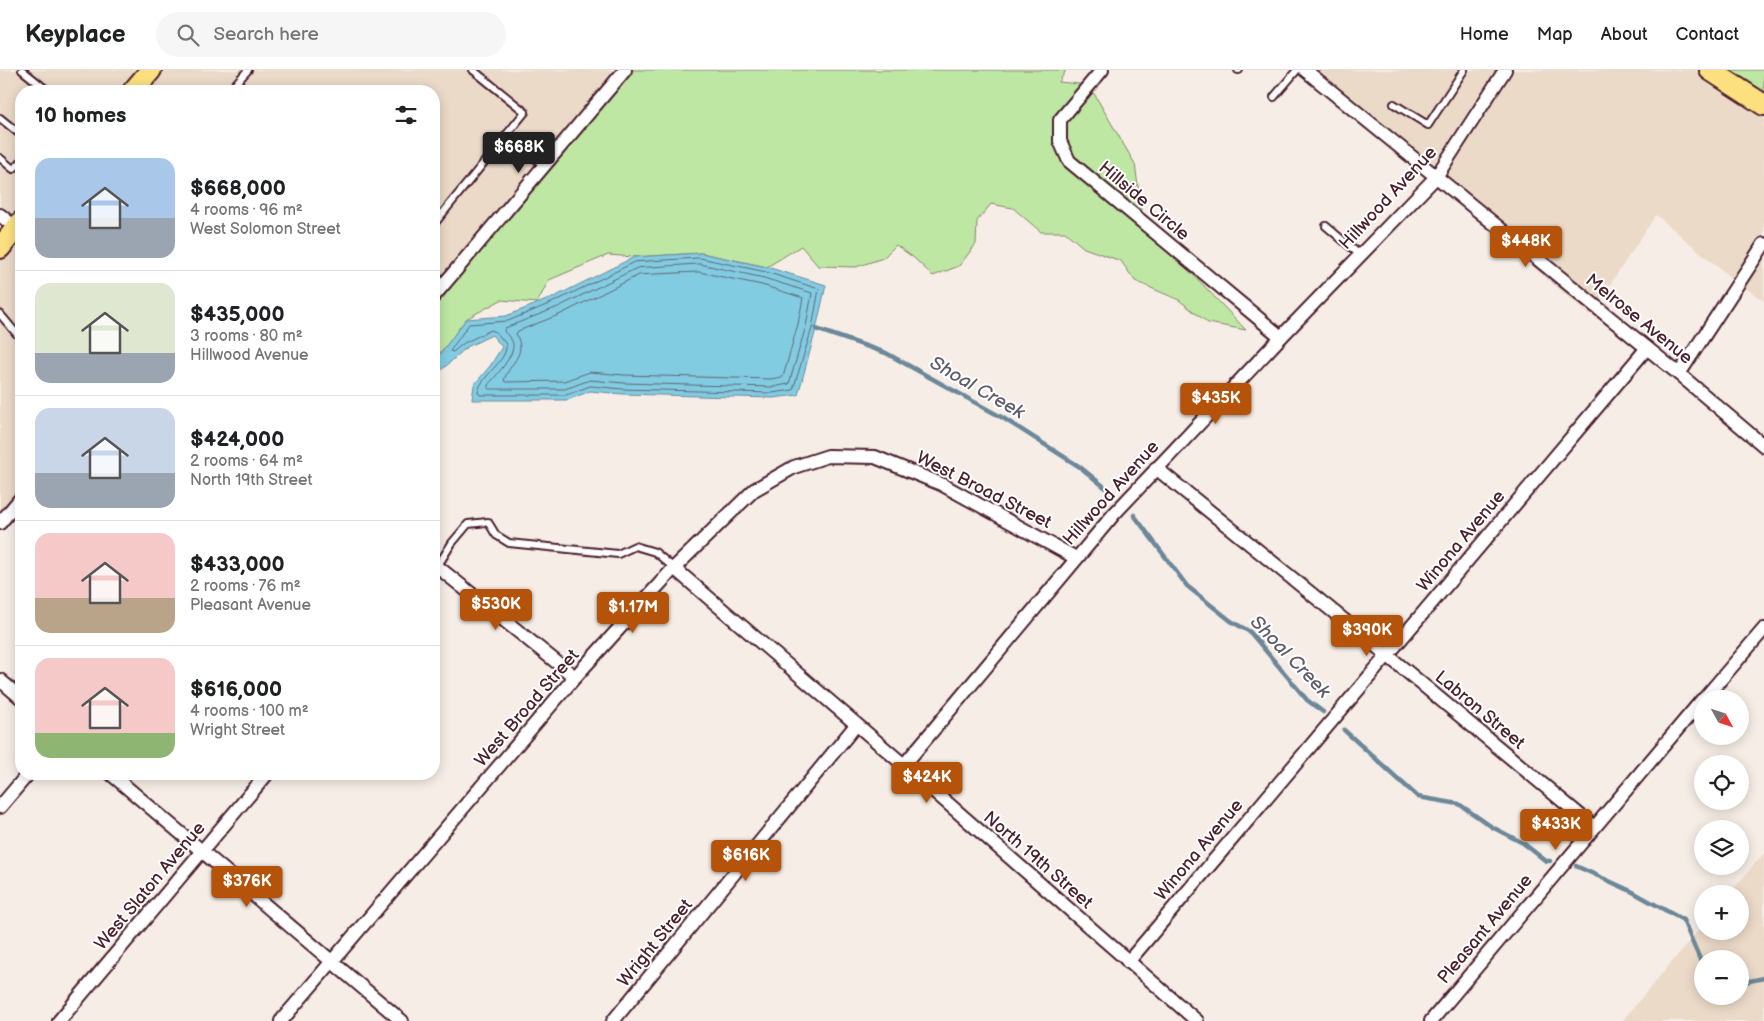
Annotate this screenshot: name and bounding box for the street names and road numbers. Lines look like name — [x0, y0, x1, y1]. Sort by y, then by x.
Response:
street label: Hillwood Avenue — [1335, 142, 1441, 254]
street label: Hillside Circle — [1094, 157, 1194, 245]
street label: Melrose Avenue — [1581, 269, 1697, 369]
street label: Hillwood Avenue — [1059, 436, 1164, 550]
street label: West Broad Street — [913, 447, 1055, 533]
street label: Winona Avenue — [1413, 486, 1510, 596]
street label: West Broad Street — [470, 645, 584, 771]
street label: Labron Street — [1431, 666, 1529, 754]
street label: Winona Avenue — [1151, 795, 1248, 905]
street label: North 19th Street — [979, 807, 1097, 913]
street label: West Slaton Avenue — [90, 817, 210, 954]
street label: Pleasant Avenue — [1433, 870, 1537, 988]
street label: Wright Street — [613, 894, 697, 991]

